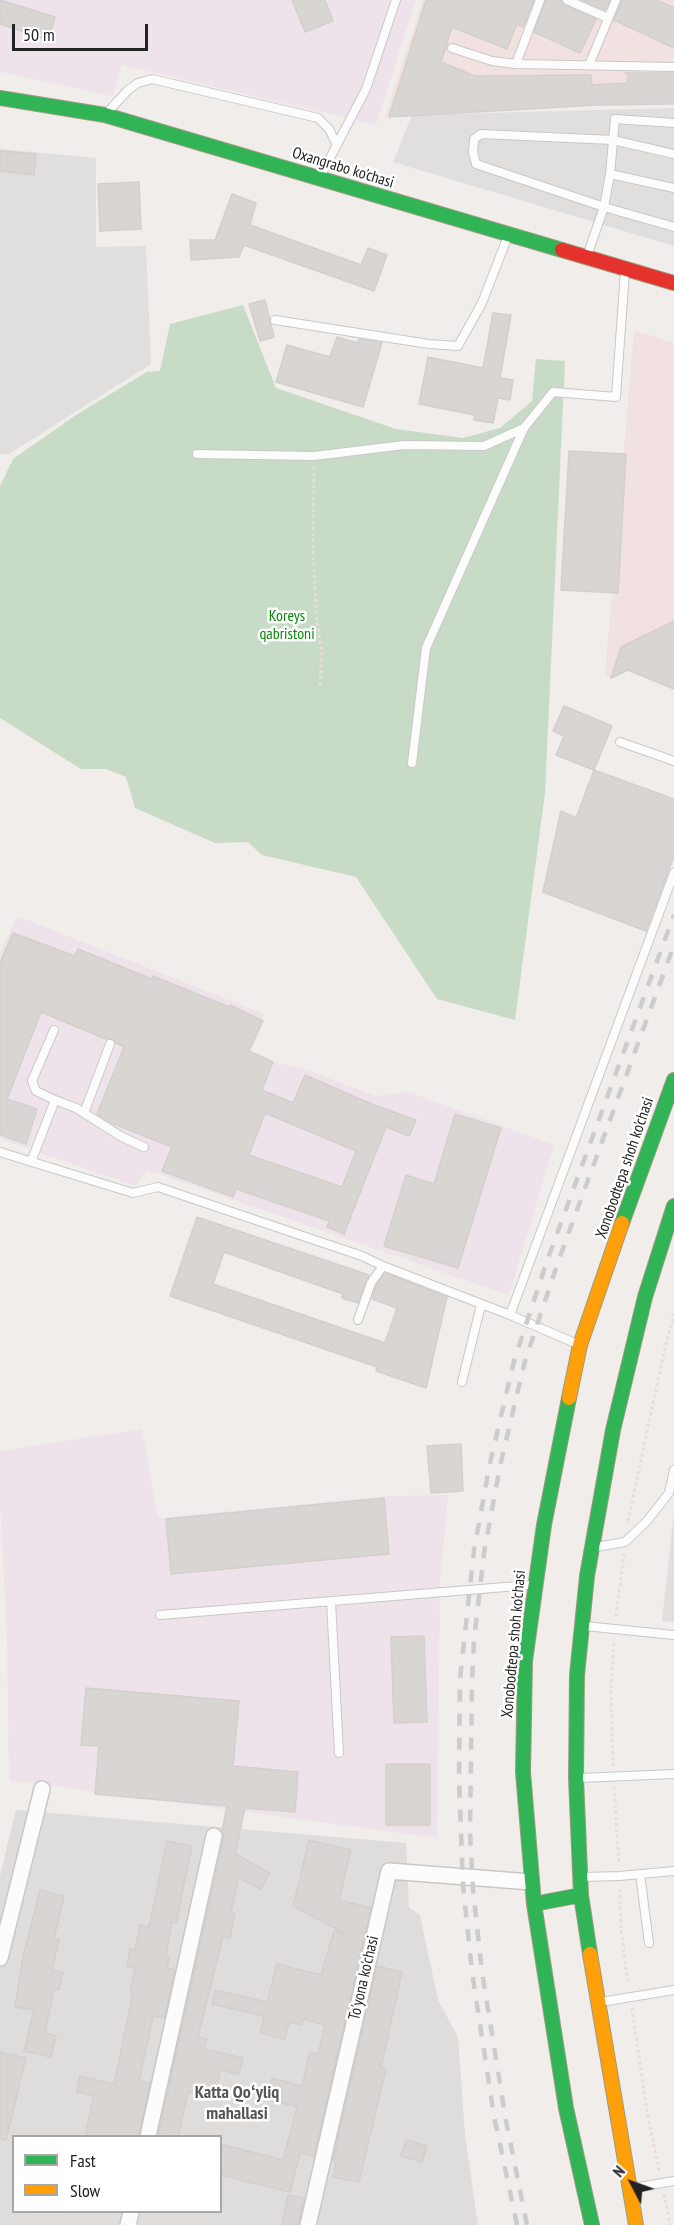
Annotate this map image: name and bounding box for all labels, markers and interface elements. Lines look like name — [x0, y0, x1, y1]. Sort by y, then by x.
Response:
scale bar — [15, 12, 152, 50]
text: 50 m — [23, 23, 55, 46]
street label: Oxangrabo ko'chasi — [290, 143, 396, 193]
park label: Koreys qabristoni — [259, 606, 315, 644]
street label: Xonobodtepa shoh ko'chasi — [592, 1095, 658, 1241]
street label: Xonobodtepa shoh ko'chasi — [498, 1569, 530, 1719]
street label: To'yona ko'chasi — [345, 1934, 383, 2022]
district label: Katta Qoʻyliq mahallasi — [195, 2082, 279, 2124]
legend — [12, 2135, 222, 2213]
text: Fast — [70, 2149, 96, 2172]
north arrow — [602, 2153, 662, 2213]
text: N — [608, 2161, 629, 2181]
text: Slow — [70, 2179, 100, 2202]

